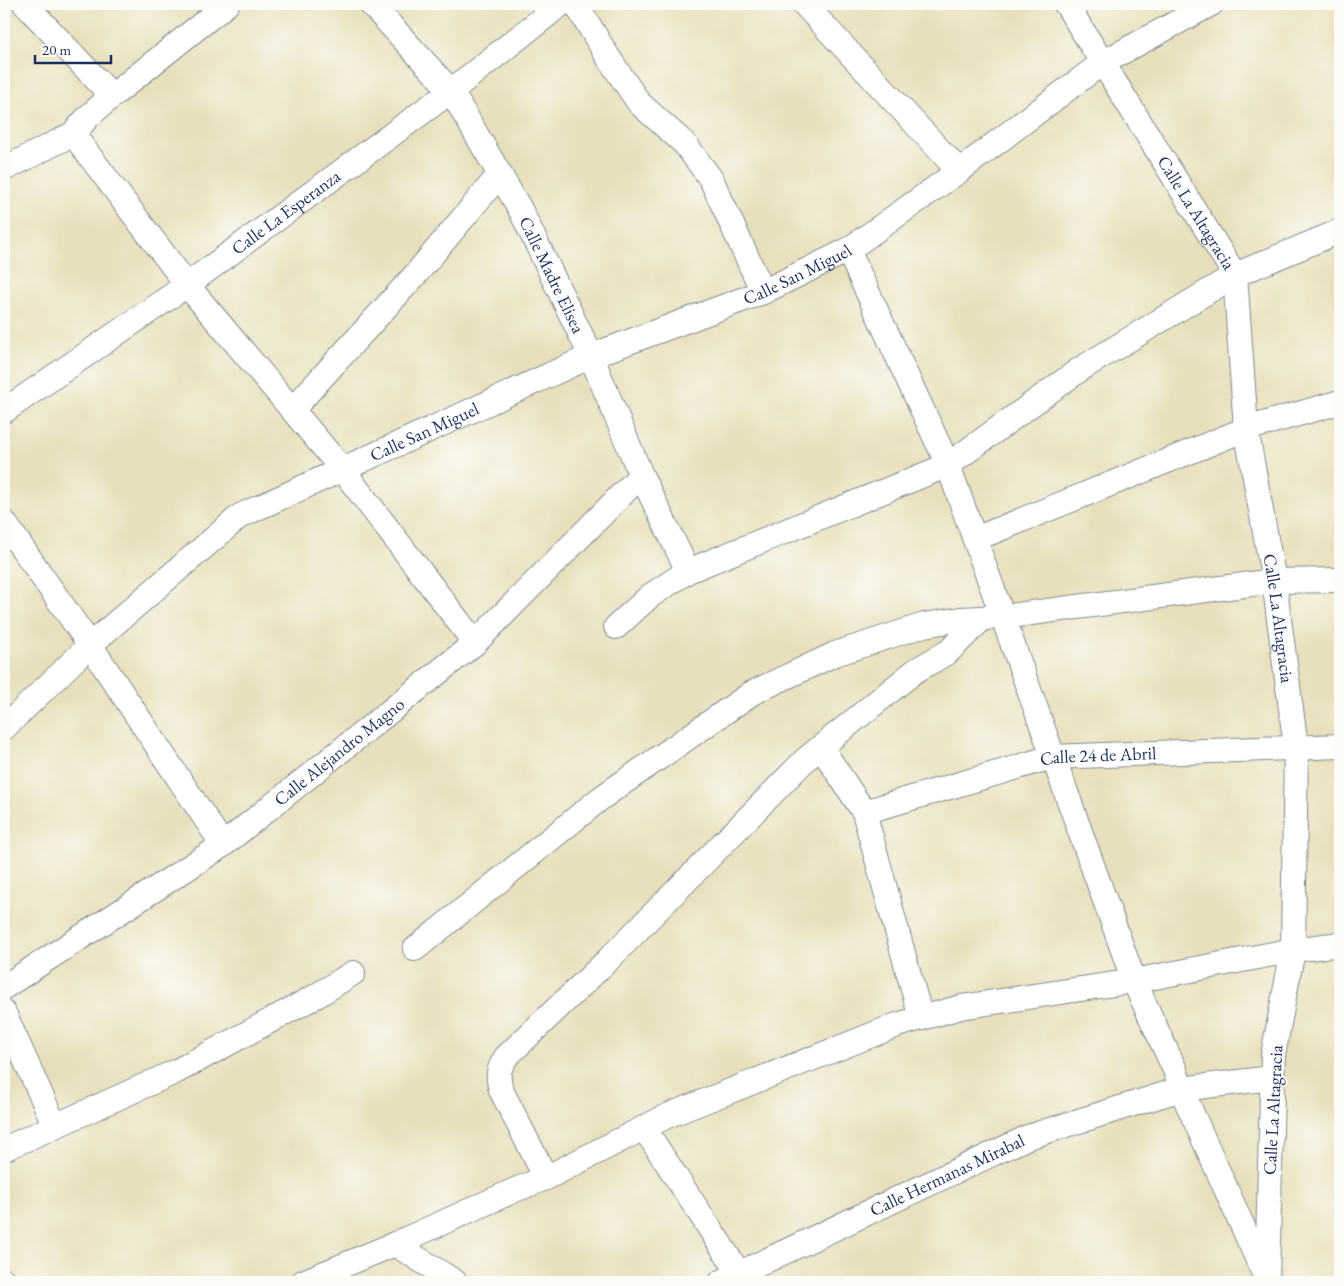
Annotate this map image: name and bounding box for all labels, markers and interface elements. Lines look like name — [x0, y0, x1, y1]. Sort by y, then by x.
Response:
scale bar — [35, 32, 111, 64]
text: 20 m — [42, 40, 71, 59]
street label: Calle La Altagracia — [1152, 151, 1241, 274]
street label: Calle La Esperanza — [227, 164, 345, 260]
street label: Calle Madre Elisea — [514, 212, 591, 338]
street label: Calle San Miguel — [740, 239, 856, 309]
street label: Calle San Miguel — [366, 397, 482, 466]
street label: Calle La Altagracia — [1258, 552, 1300, 685]
street label: Calle Alejandro Magno — [269, 692, 409, 811]
street label: Calle 24 de Abril — [1037, 741, 1157, 771]
street label: Calle La Altagracia — [1258, 1044, 1287, 1176]
street label: Calle Hermanas Mirabal — [866, 1128, 1028, 1221]

